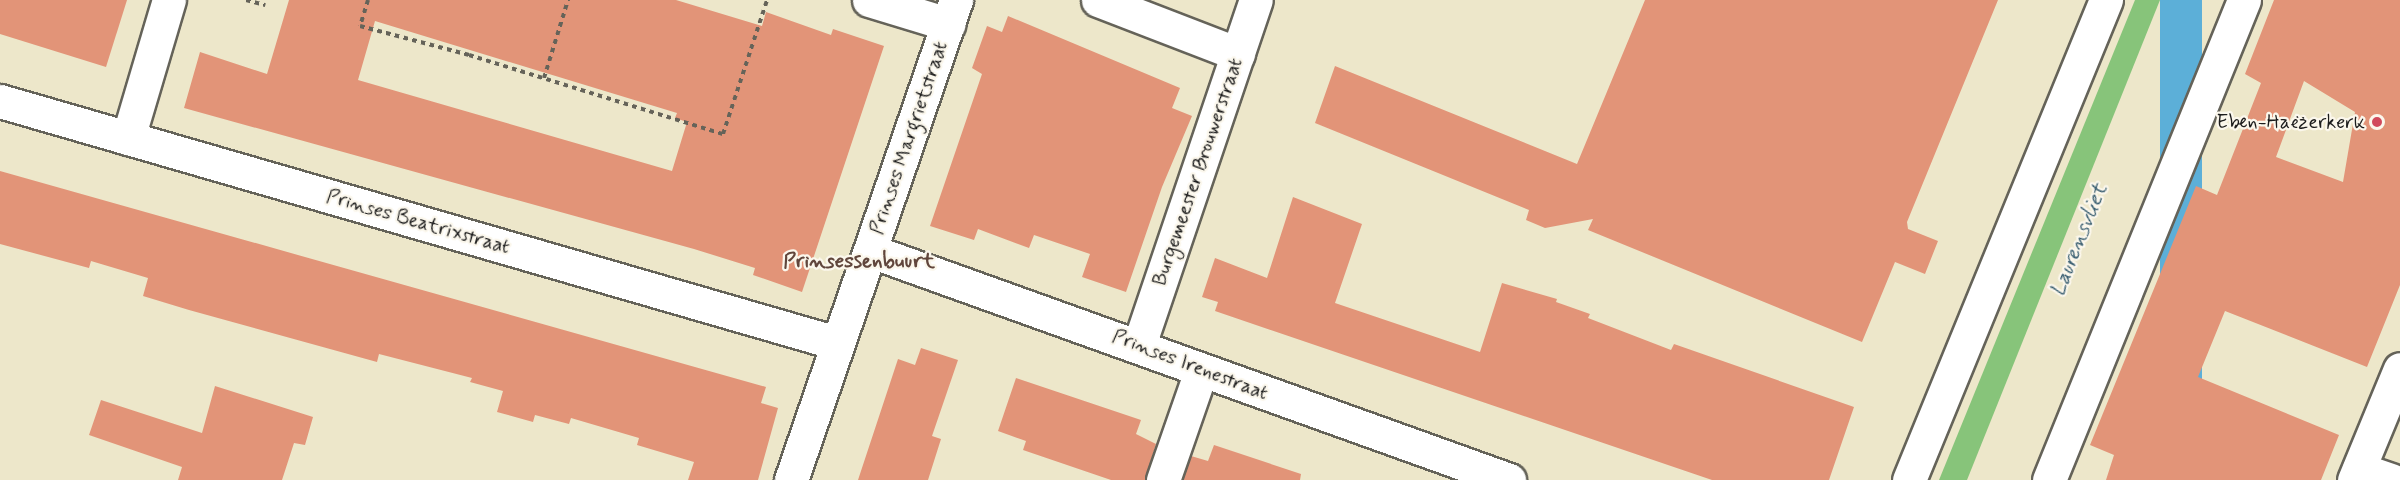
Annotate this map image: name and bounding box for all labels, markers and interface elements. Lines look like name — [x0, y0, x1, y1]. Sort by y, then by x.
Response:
street label: Prinses Margrietstraat — [866, 41, 952, 235]
street label: Burgemeester Brouwerstraat — [1148, 55, 1248, 289]
place label: Eben-Haëzerkerk — [2217, 110, 2365, 134]
marker: Eben-Haëzerkerk — [2370, 115, 2384, 129]
water label: Laurensvliet — [2045, 180, 2113, 300]
street label: Prinses Beatrixstraat — [325, 185, 511, 259]
district label: Prinsessenbuurt — [783, 248, 935, 274]
street label: Prinses Irenestraat — [1106, 323, 1274, 407]

